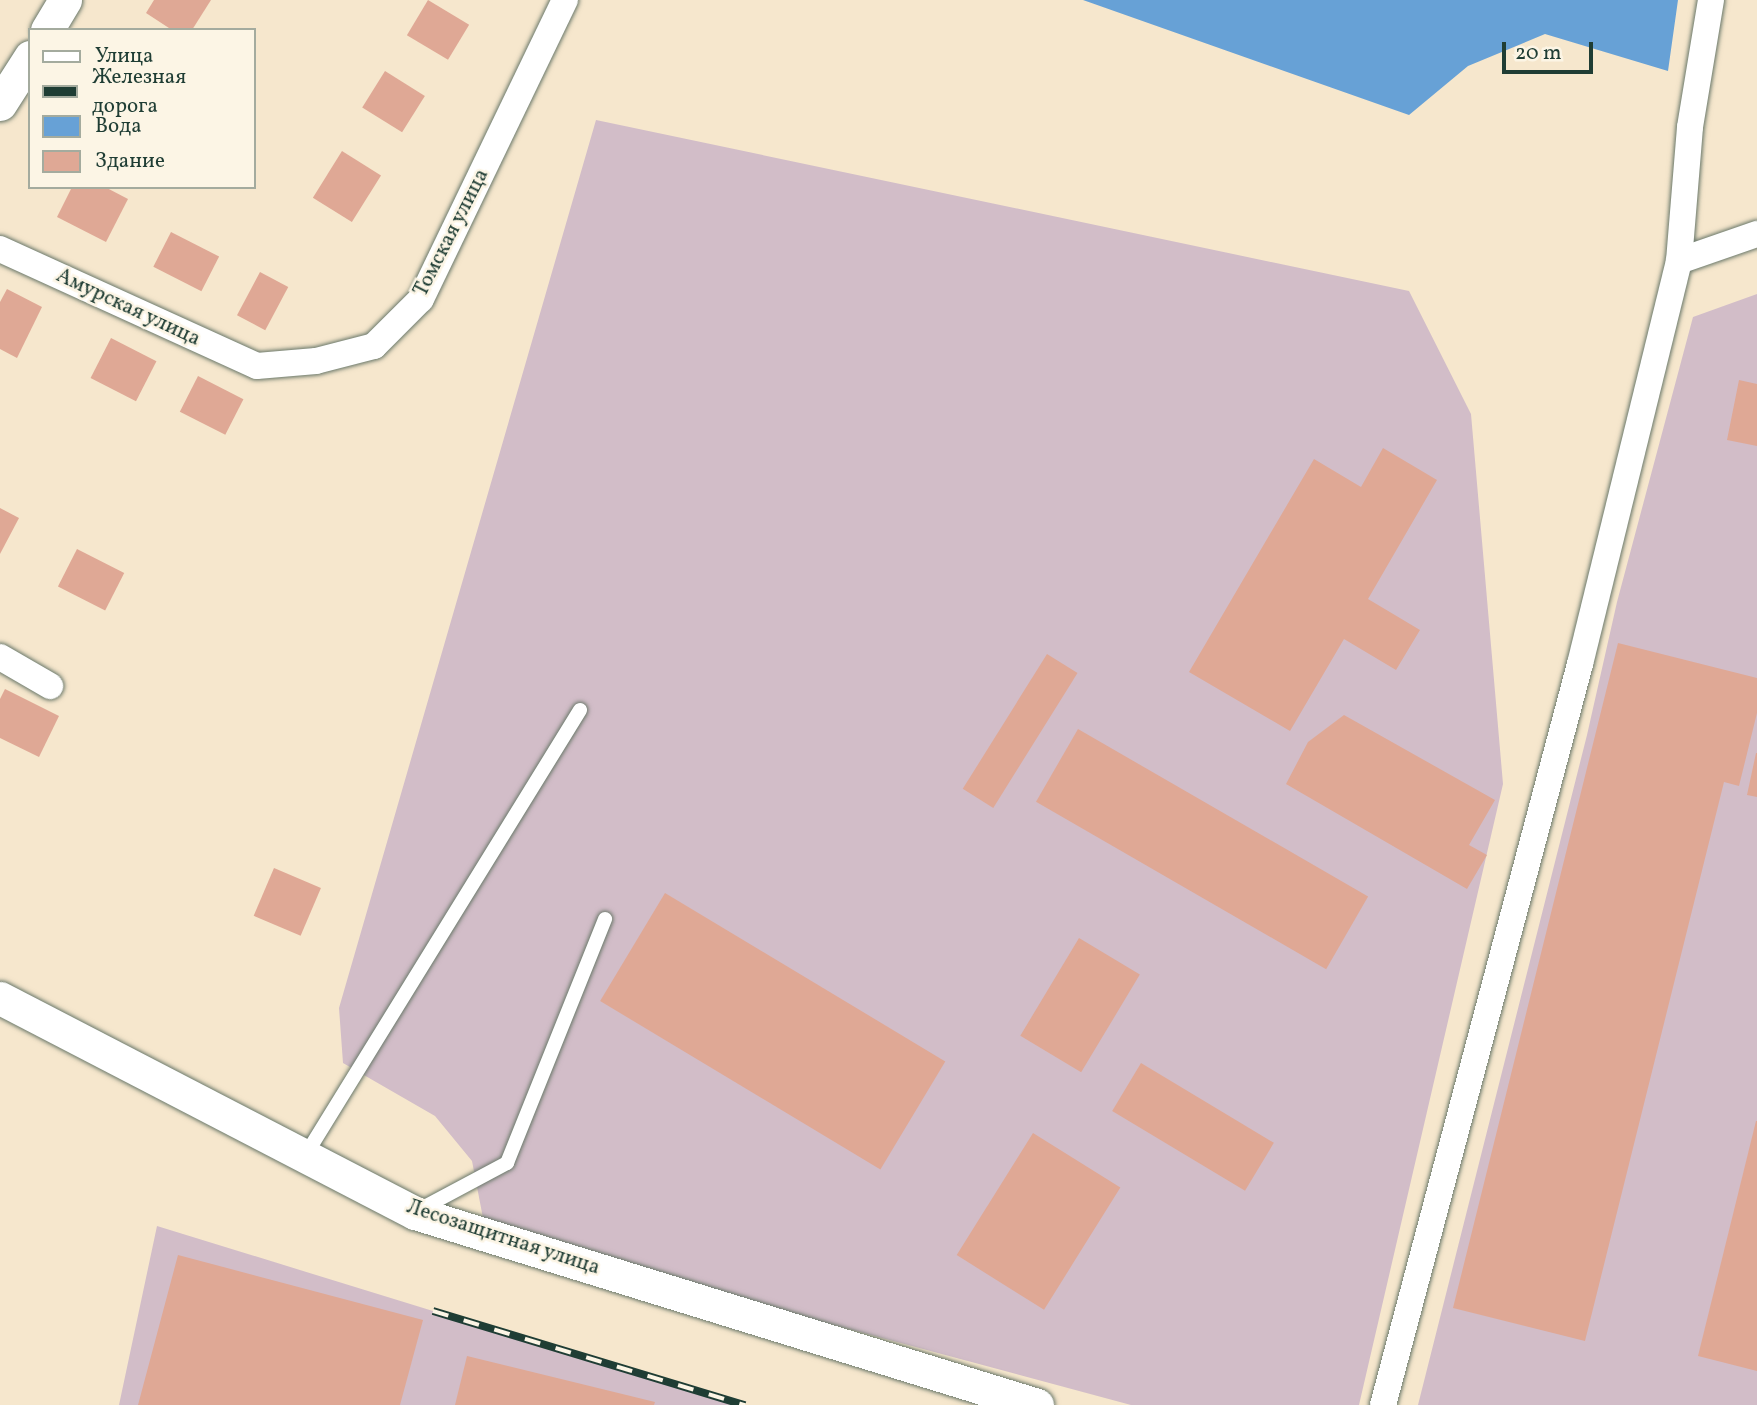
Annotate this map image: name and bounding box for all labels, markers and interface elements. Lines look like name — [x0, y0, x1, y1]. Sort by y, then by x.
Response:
legend — [28, 28, 256, 189]
scale bar — [1505, 28, 1596, 72]
text: 20 m — [1515, 39, 1561, 68]
text: Улица — [95, 42, 153, 71]
text: Железная дорога — [92, 63, 186, 121]
text: Вода — [95, 112, 142, 141]
text: Здание — [95, 147, 165, 176]
street label: Томская улица — [409, 165, 495, 301]
street label: Амурская улица — [52, 263, 204, 353]
street label: Лесозащитная улица — [403, 1195, 603, 1281]

